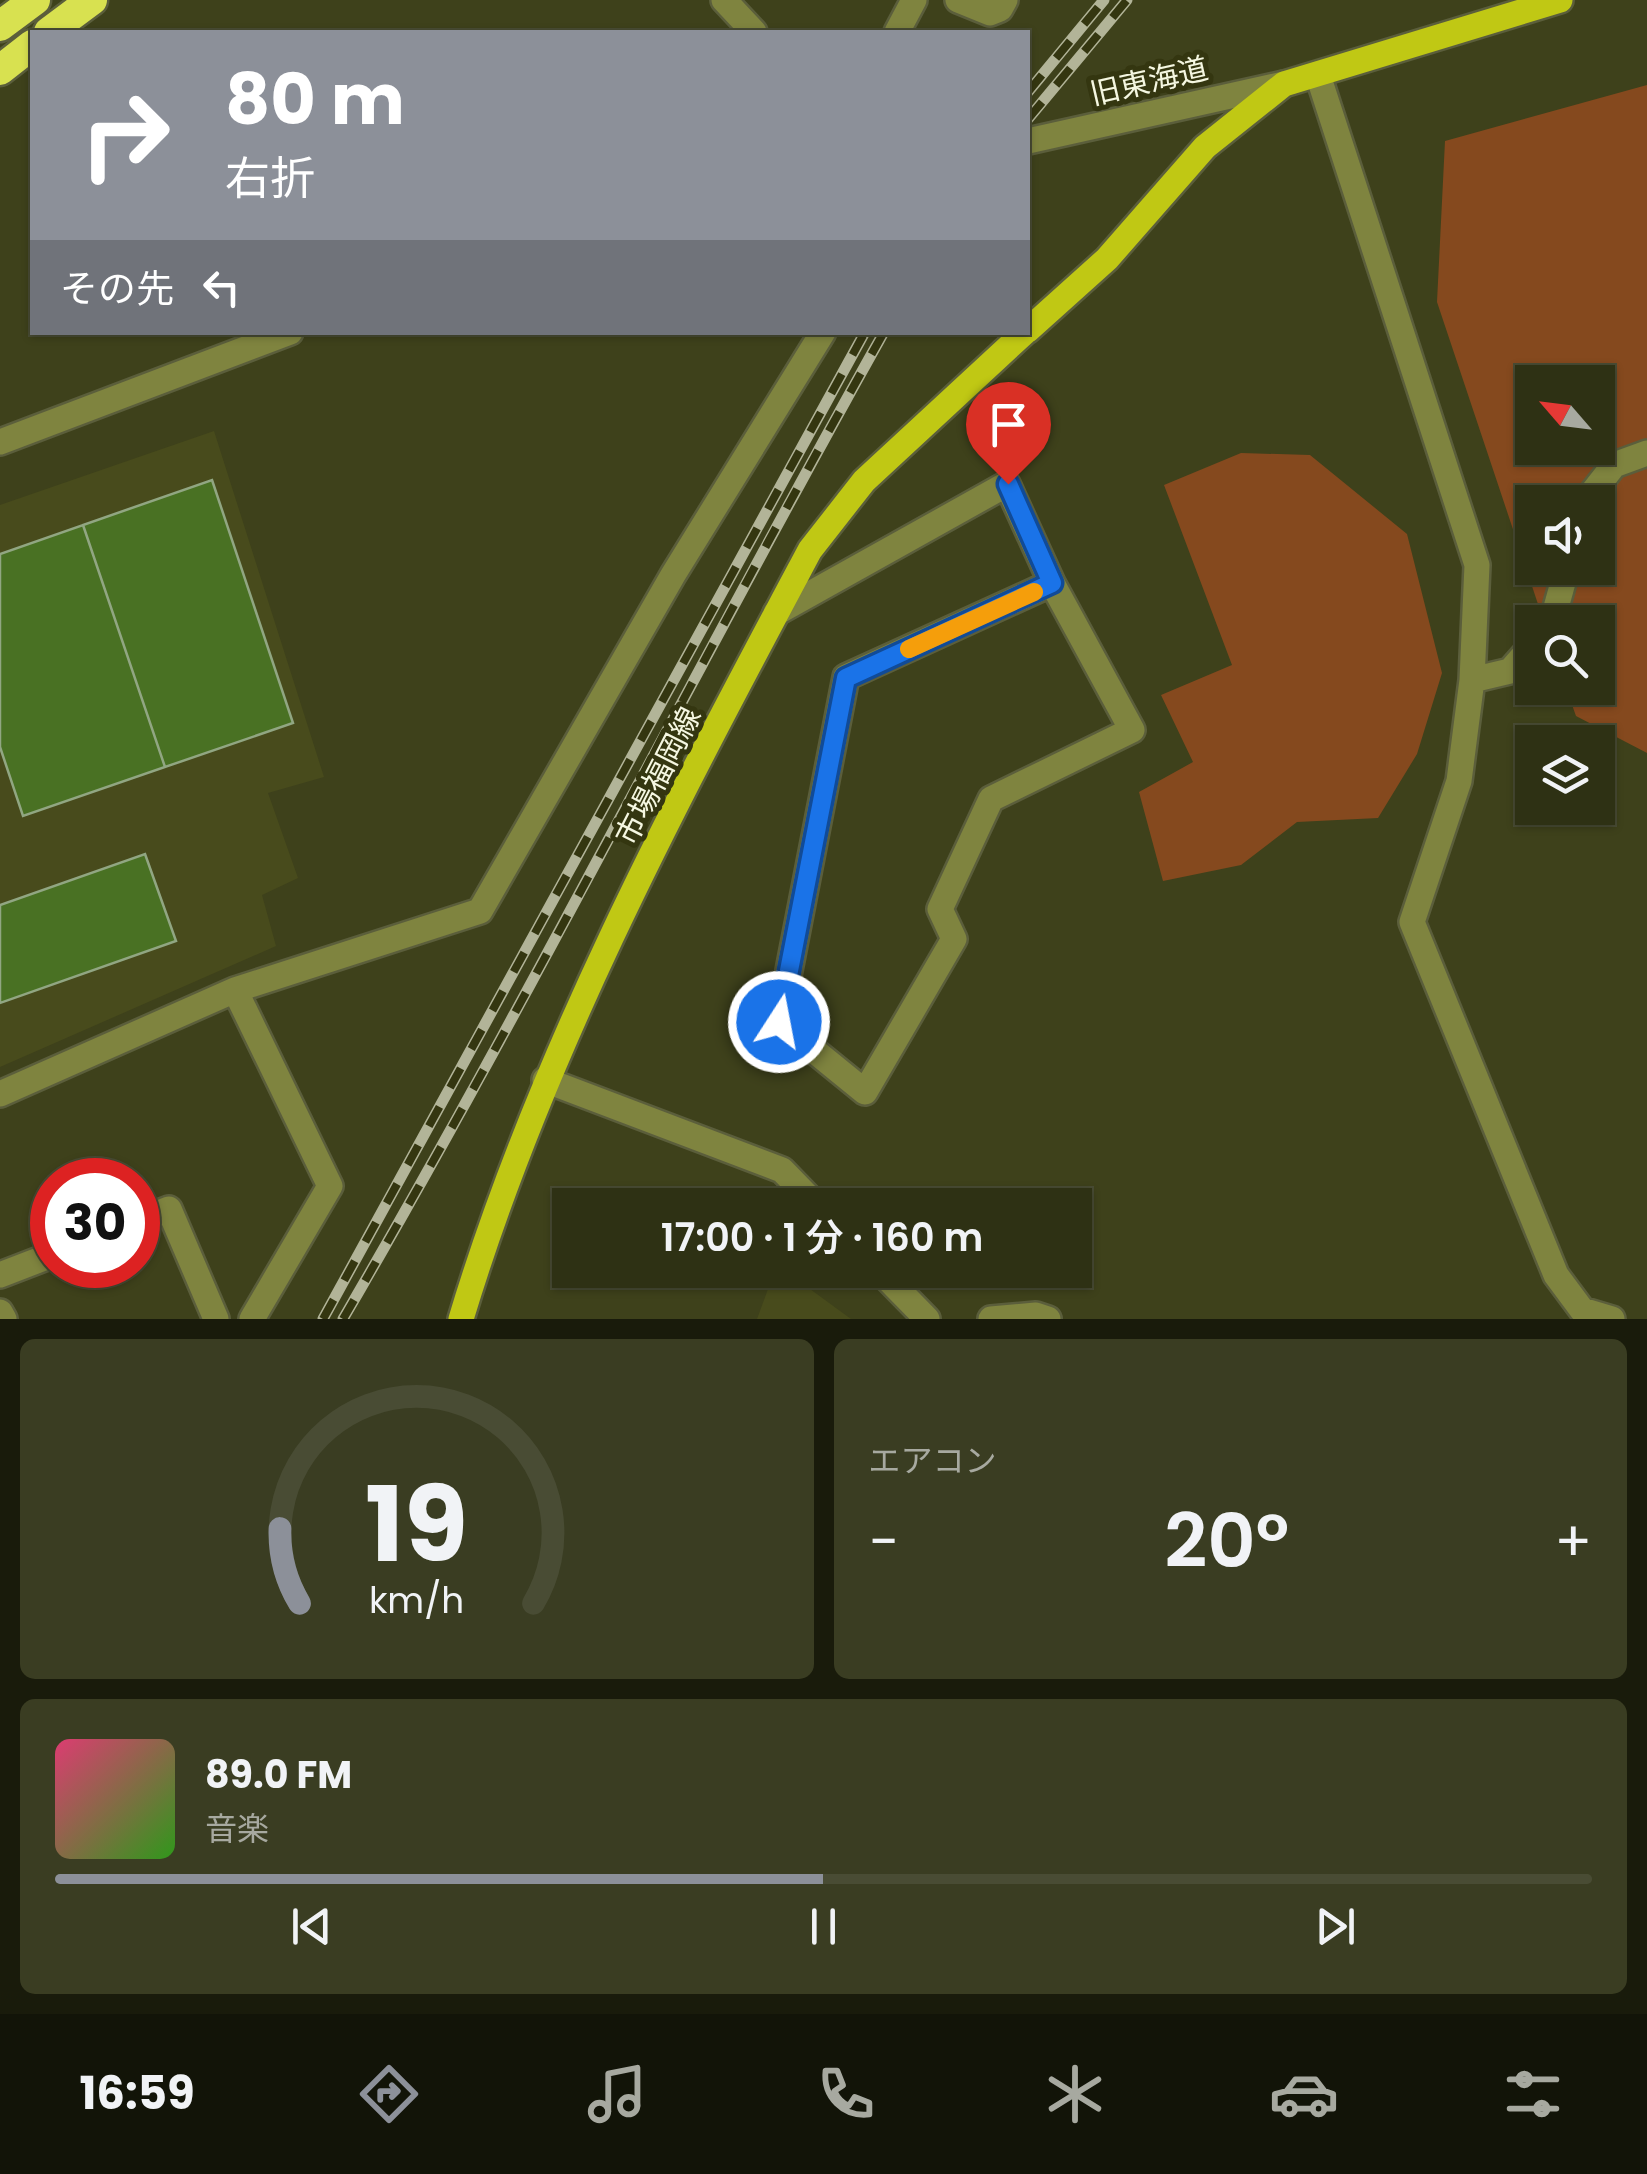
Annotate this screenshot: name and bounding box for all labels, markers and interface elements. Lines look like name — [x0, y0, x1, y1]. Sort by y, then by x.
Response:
street label: 旧東海道 — [1086, 47, 1212, 115]
text: 80 m — [225, 50, 405, 149]
icon: right — [60, 70, 190, 200]
text: 右折 — [225, 147, 315, 210]
icon: left — [194, 260, 249, 315]
text: その先 — [60, 262, 174, 315]
north arrow — [1515, 365, 1615, 465]
map controls — [1515, 365, 1615, 825]
pin — [966, 382, 1051, 485]
icon: arrive — [981, 397, 1036, 452]
button: sound — [1515, 485, 1615, 585]
button: search — [1515, 605, 1615, 705]
street label: 市場福岡線 — [605, 699, 711, 853]
button: layers — [1515, 725, 1615, 825]
position arrow — [727, 970, 831, 1074]
speed limit sign: 30 — [30, 1158, 160, 1288]
text: 17:00 · 1 分 · 160 m — [661, 1211, 983, 1264]
text: エアコン — [869, 1438, 997, 1483]
text: 19 — [365, 1452, 468, 1597]
text: 20° — [1164, 1488, 1289, 1593]
text: − — [869, 1503, 899, 1580]
text: + — [1554, 1503, 1592, 1580]
text: km/h — [369, 1575, 464, 1626]
text: 89.0 FM — [205, 1748, 352, 1801]
text: 音楽 — [205, 1806, 269, 1851]
icon: previous — [284, 1899, 339, 1954]
icon: pause — [796, 1899, 851, 1954]
icon: next — [1308, 1899, 1363, 1954]
icon: directions — [354, 2059, 424, 2129]
icon: music — [582, 2059, 652, 2129]
icon: phone — [811, 2059, 881, 2129]
icon: climate — [1040, 2059, 1110, 2129]
icon: car — [1269, 2059, 1339, 2129]
icon: filters — [1498, 2059, 1568, 2129]
text: 16:59 — [79, 2062, 195, 2125]

